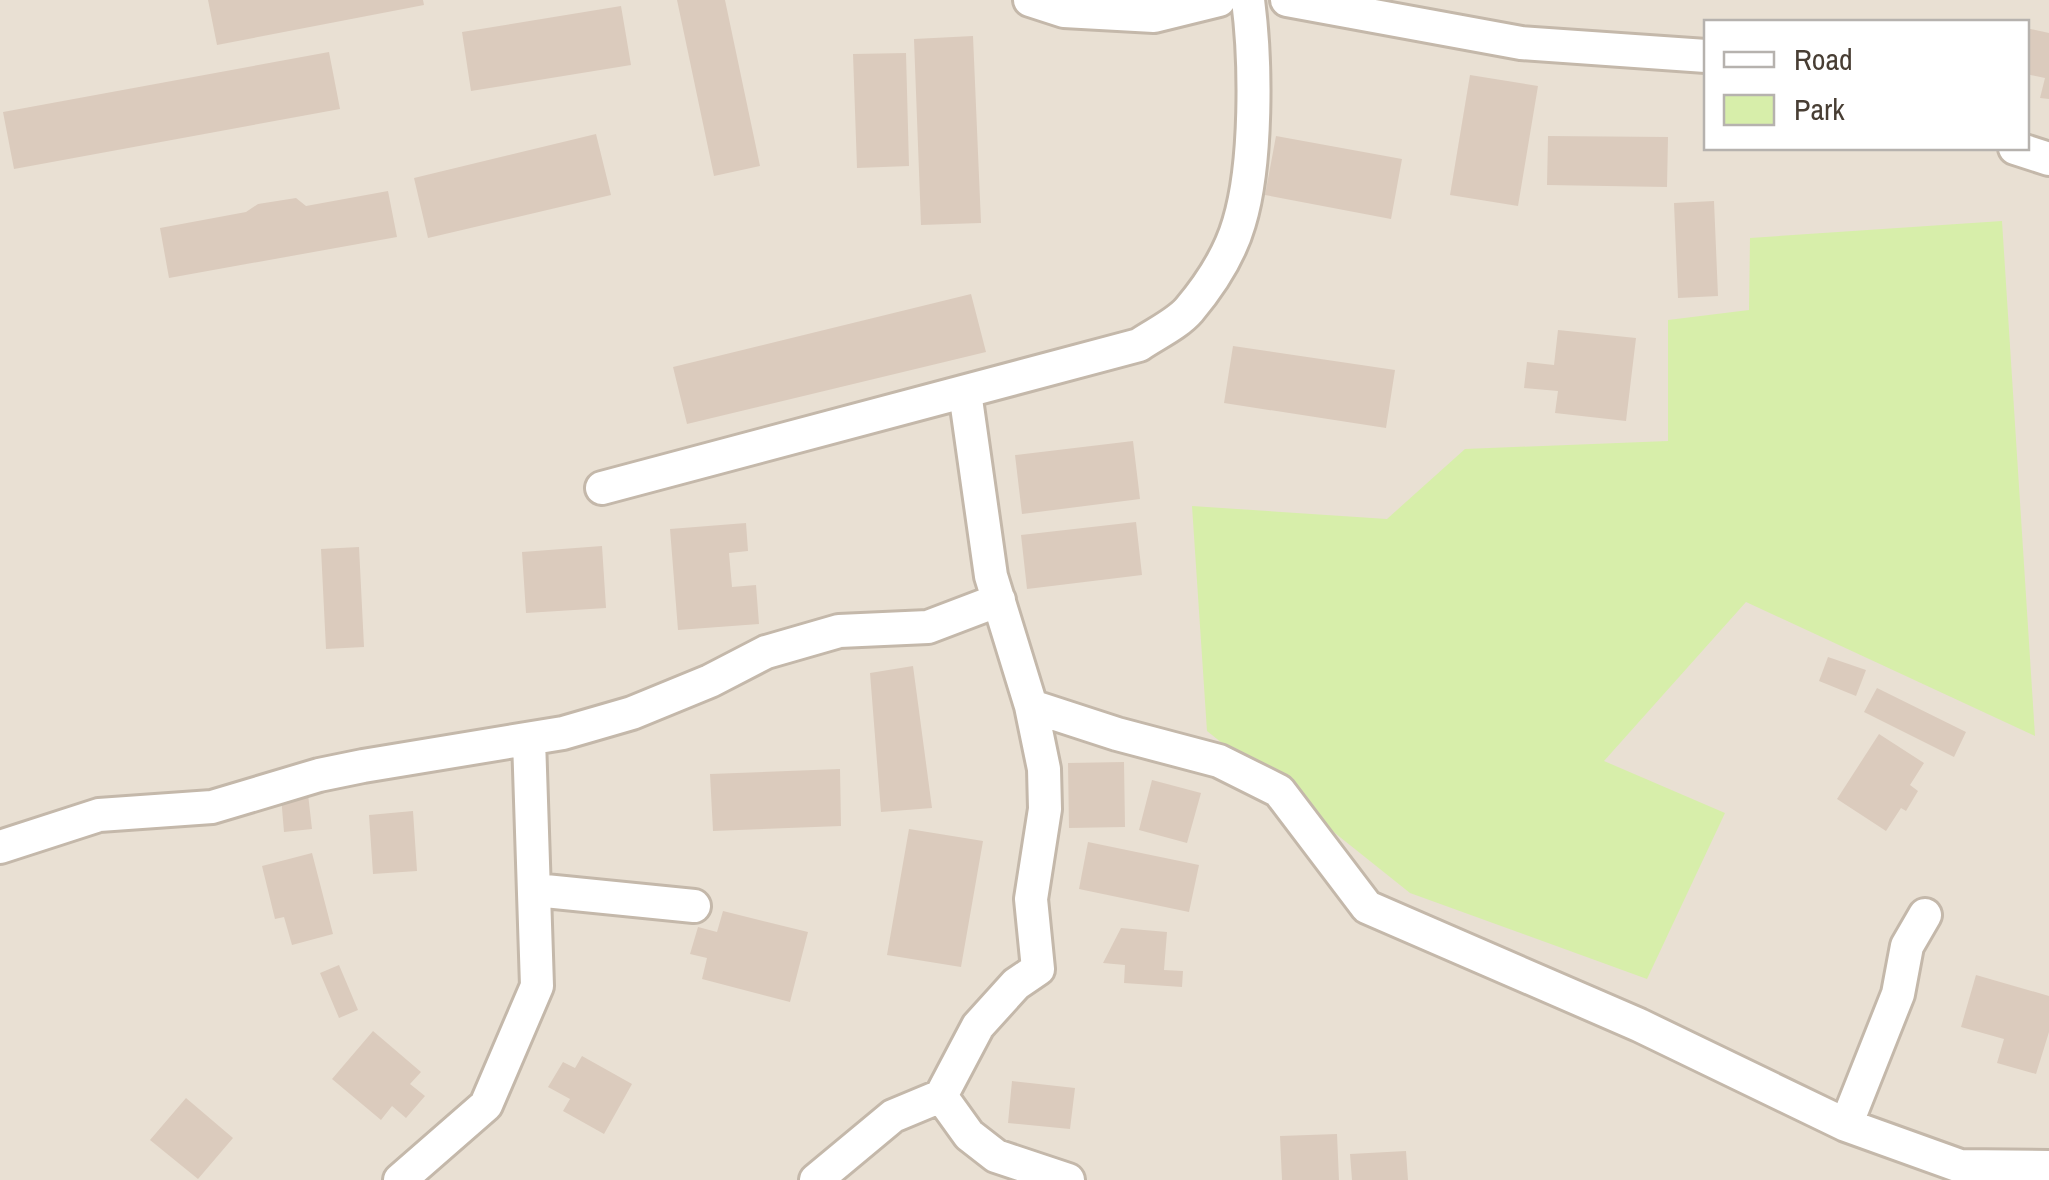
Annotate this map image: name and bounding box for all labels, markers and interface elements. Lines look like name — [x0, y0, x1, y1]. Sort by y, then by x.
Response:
legend — [1704, 20, 2029, 150]
text: Road — [1794, 39, 1853, 79]
text: Park — [1794, 89, 1845, 129]

